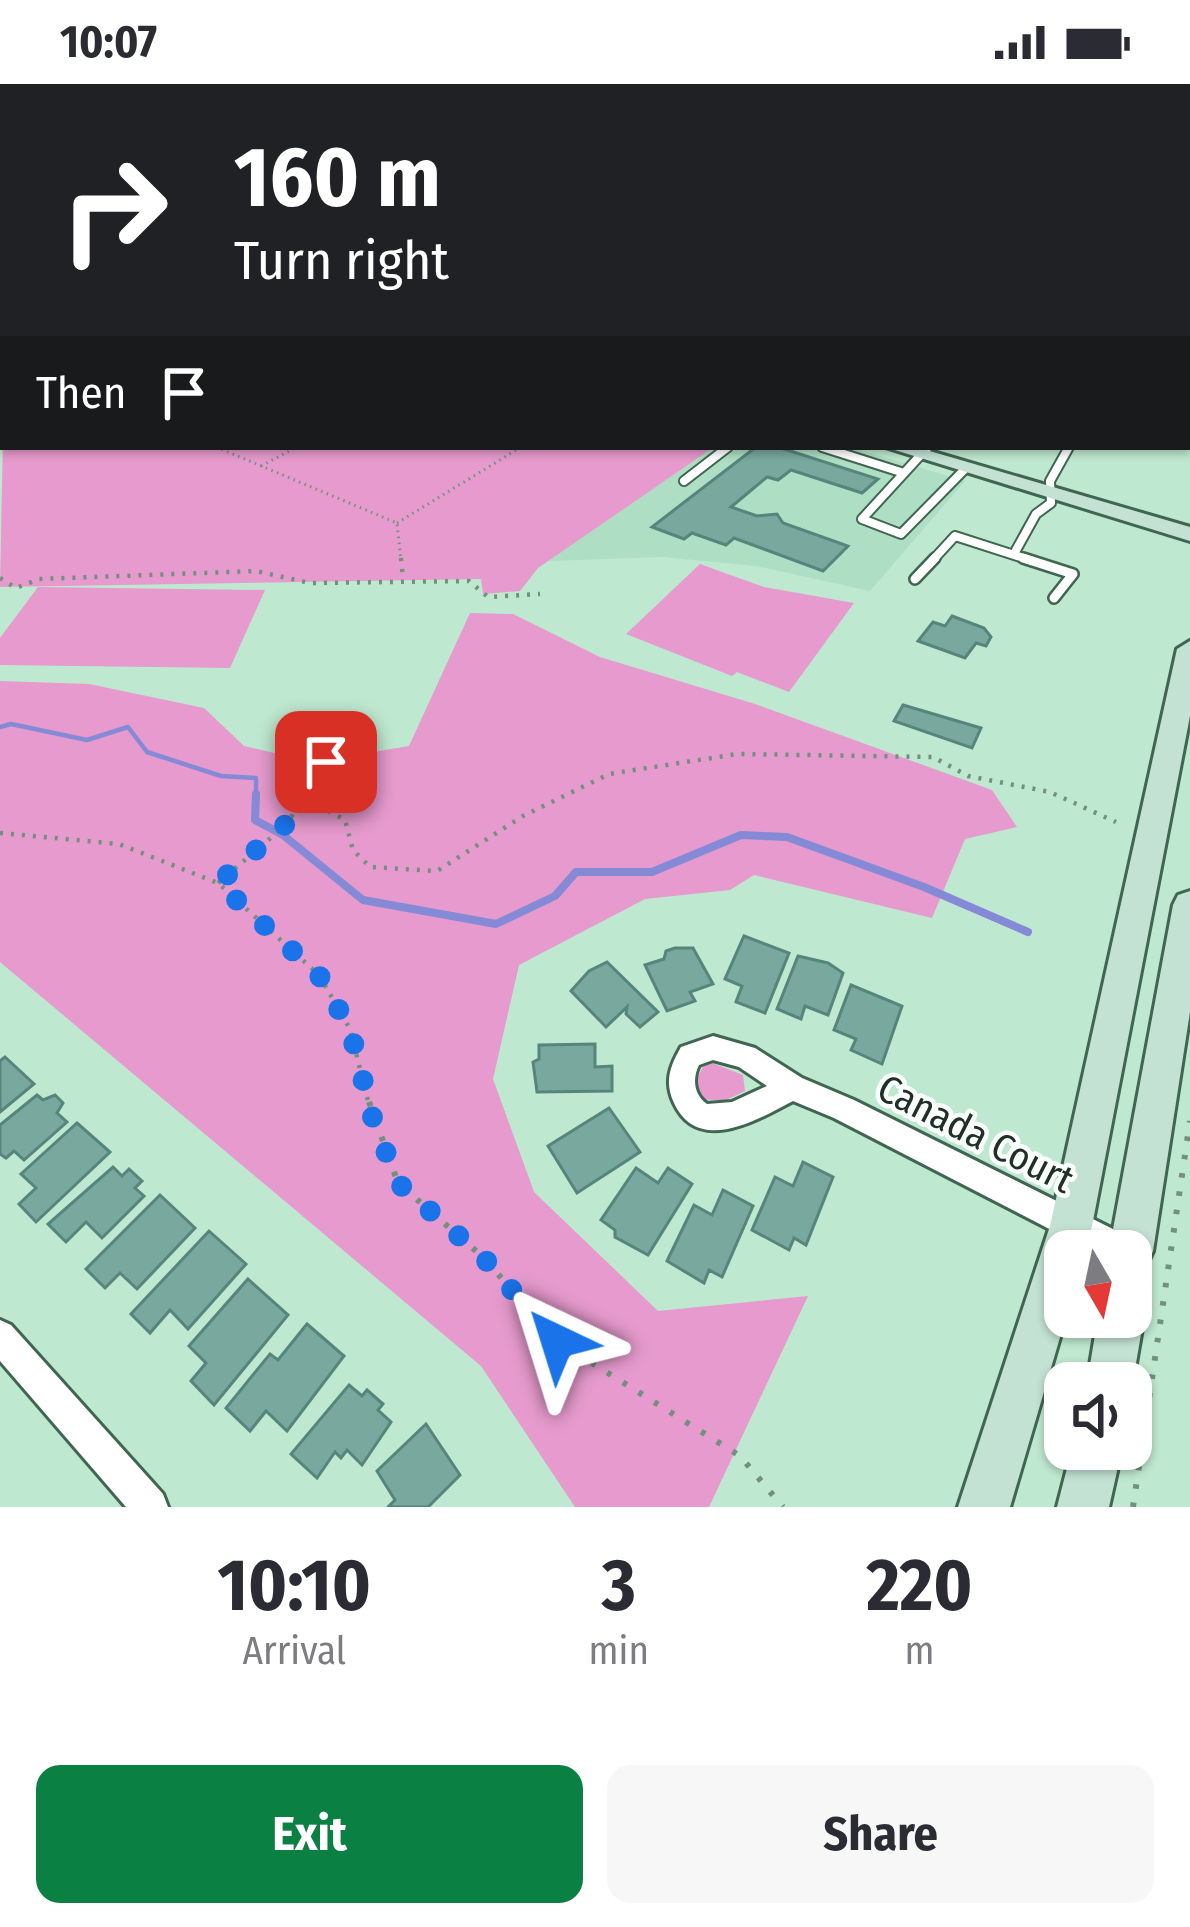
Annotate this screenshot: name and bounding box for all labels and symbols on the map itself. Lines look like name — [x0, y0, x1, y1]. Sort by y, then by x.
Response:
pin — [275, 711, 377, 813]
street label: Canada Court — [870, 1065, 1081, 1203]
north arrow — [1044, 1230, 1152, 1338]
position arrow — [494, 1278, 620, 1404]

